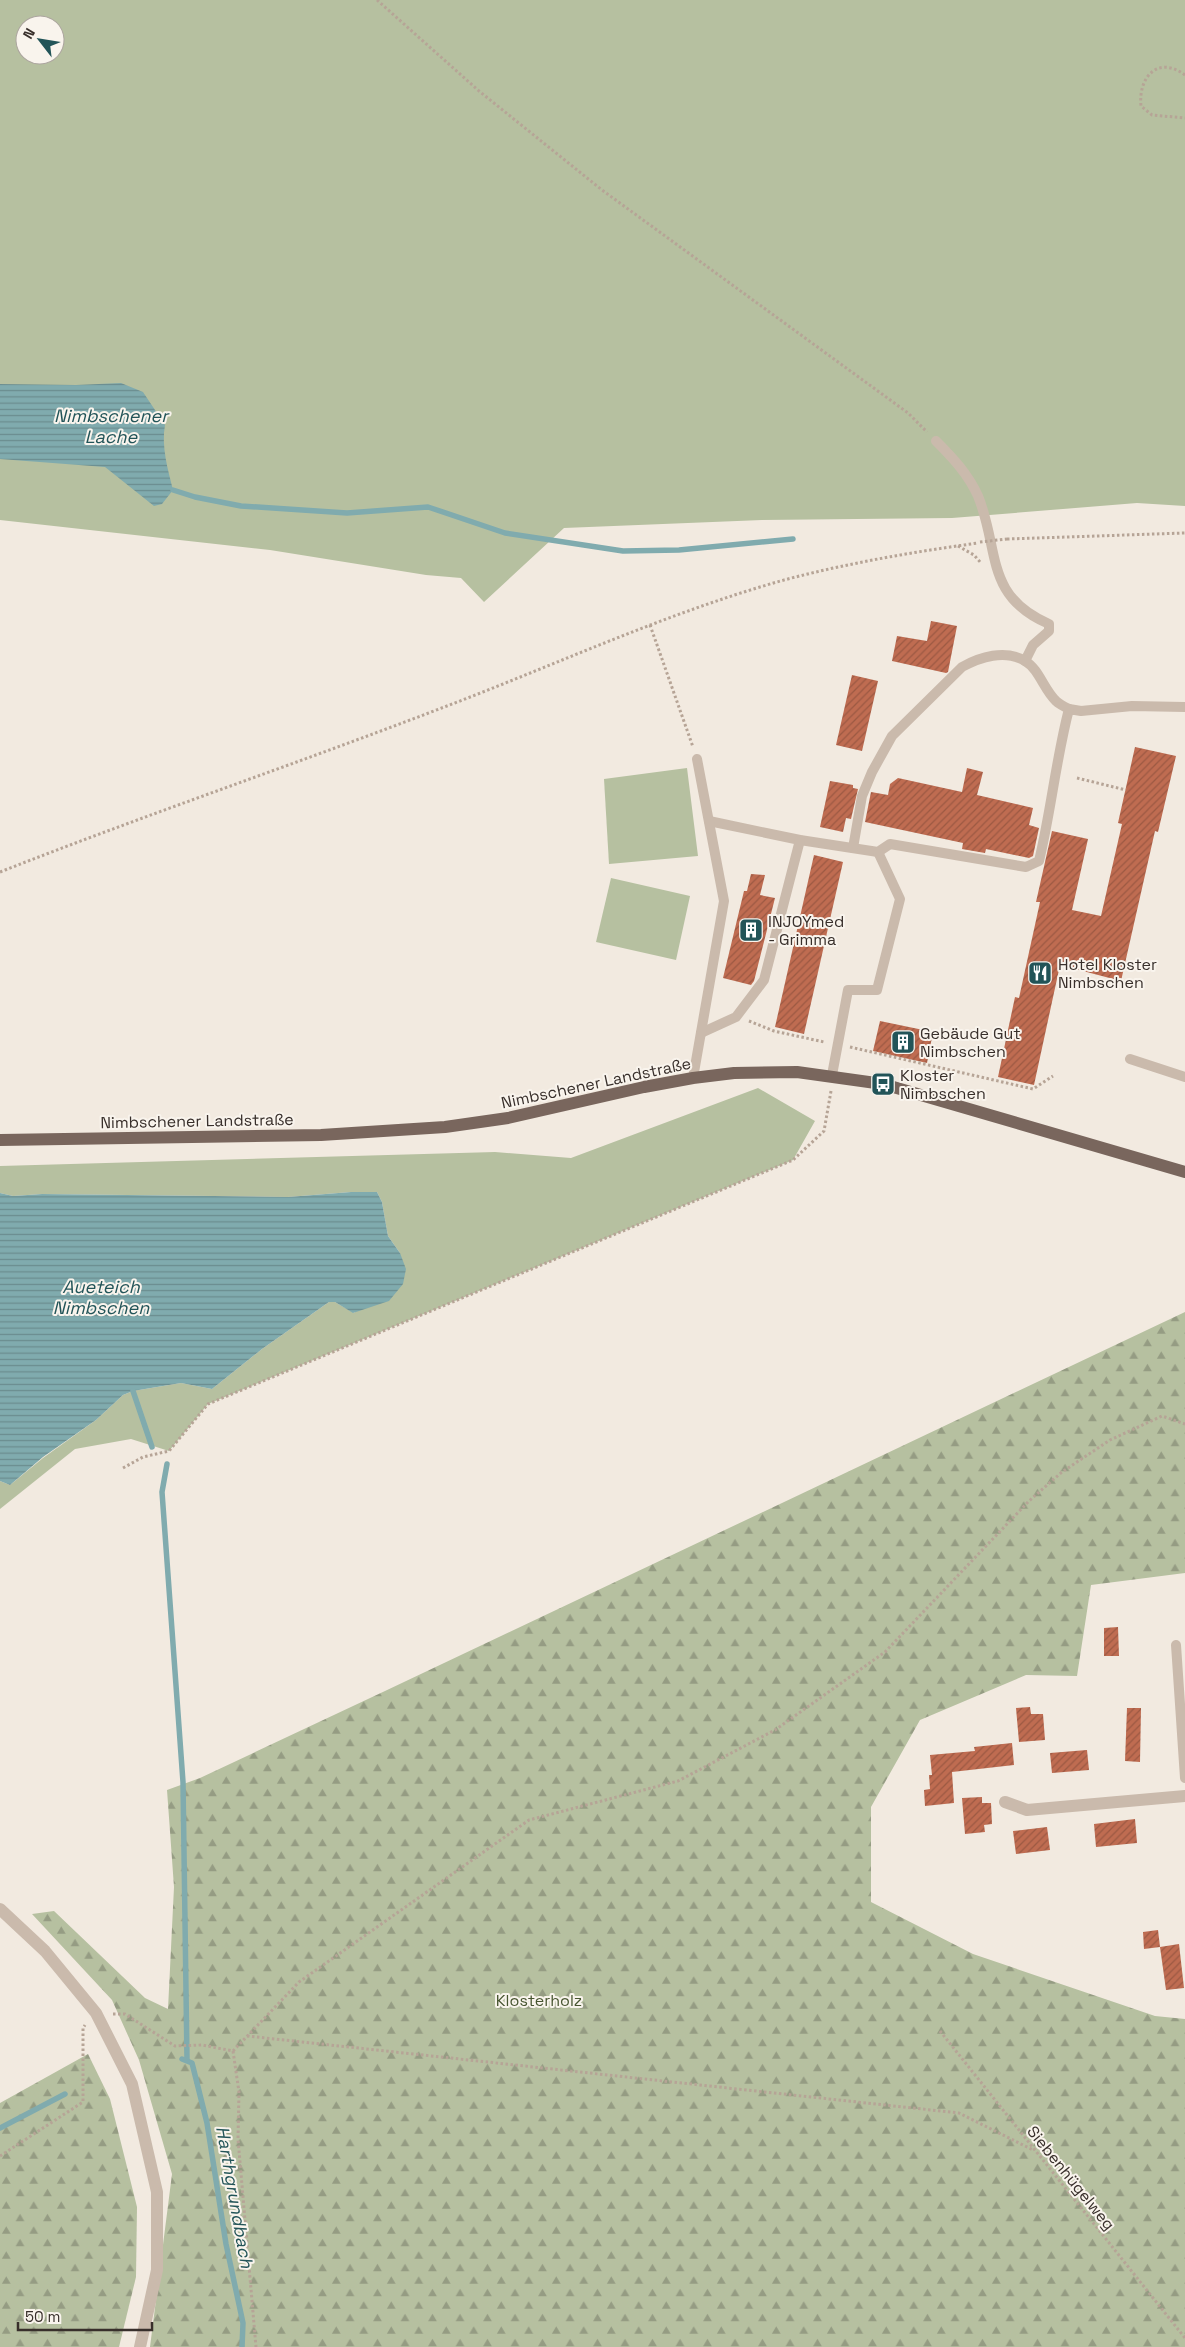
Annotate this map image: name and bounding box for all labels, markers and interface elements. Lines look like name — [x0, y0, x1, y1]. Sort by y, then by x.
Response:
north arrow — [15, 15, 65, 65]
text: N — [19, 25, 39, 42]
water label: Nimbschener Lache — [54, 404, 170, 448]
place label: INJOYmed - Grimma — [768, 911, 844, 950]
building icon: INJOYmed - Grimma — [738, 917, 764, 943]
place label: Hotel Kloster Nimbschen — [1058, 954, 1157, 993]
restaurant icon: Hotel Kloster Nimbschen — [1027, 960, 1053, 986]
place label: Gebäude Gut Nimbschen — [920, 1023, 1021, 1062]
building icon: Gebäude Gut Nimbschen — [890, 1029, 916, 1055]
street label: Nimbschener Landstraße — [499, 1053, 693, 1113]
place label: Kloster Nimbschen — [900, 1065, 986, 1104]
bus stop icon: Kloster Nimbschen — [870, 1071, 896, 1097]
street label: Nimbschener Landstraße — [100, 1109, 294, 1133]
water label: Aueteich Nimbschen — [53, 1275, 150, 1319]
park label: Klosterholz — [496, 1990, 582, 2011]
street label: Siebenhügelweg — [1022, 2122, 1120, 2234]
water label: Harthgrundbach — [211, 2124, 259, 2271]
scale bar — [18, 2300, 151, 2332]
text: 50 m — [25, 2307, 60, 2326]

